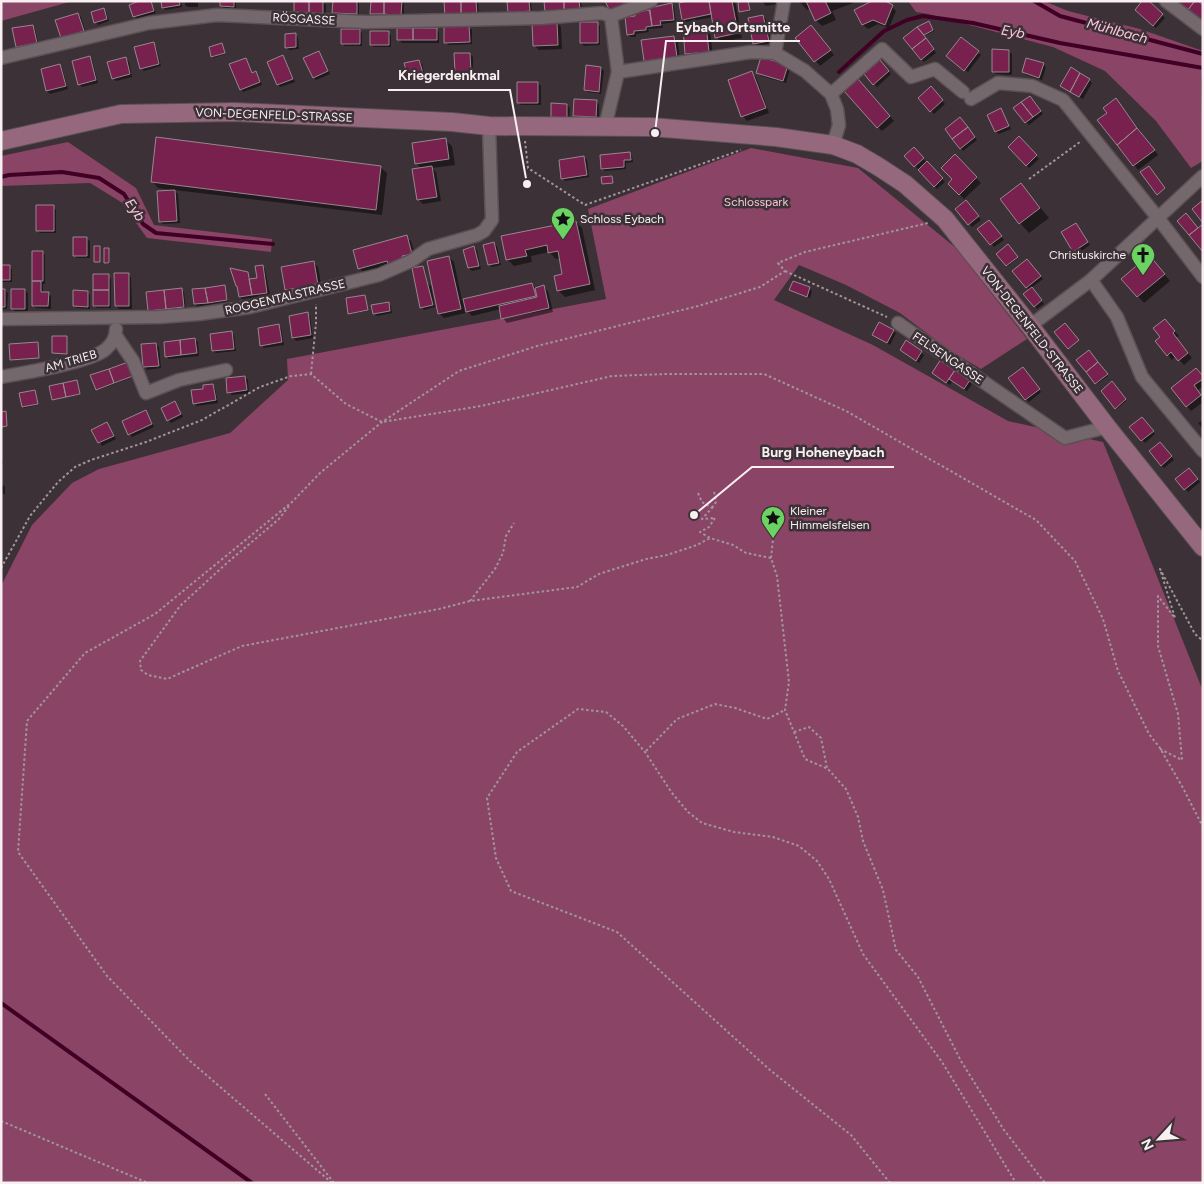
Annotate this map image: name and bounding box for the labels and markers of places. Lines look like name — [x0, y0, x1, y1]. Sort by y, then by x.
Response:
callout: Eybach Ortsmitte — [666, 12, 800, 41]
callout: Kriegerdenkmal — [388, 61, 510, 90]
place icon: Schloss Eybach — [550, 206, 576, 240]
place label: Schloss Eybach — [580, 212, 664, 226]
church icon: Christuskirche — [1130, 242, 1156, 276]
place label: Christuskirche — [1049, 248, 1126, 262]
callout: Burg Hoheneybach — [752, 438, 894, 467]
place label: Kleiner Himmelsfelsen — [790, 504, 870, 532]
place icon: Kleiner Himmelsfelsen — [760, 505, 786, 539]

